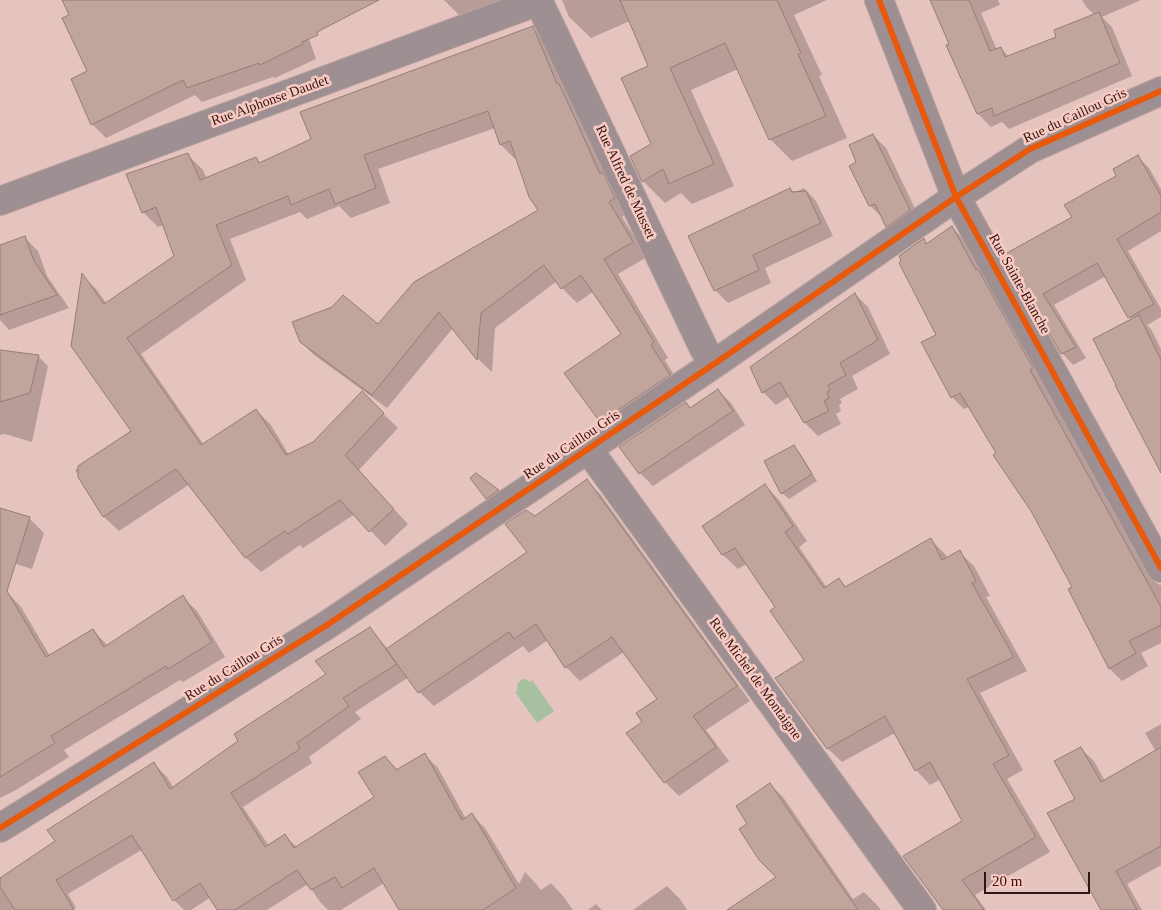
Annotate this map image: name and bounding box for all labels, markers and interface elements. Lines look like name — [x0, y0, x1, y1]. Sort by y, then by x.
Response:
street label: Rue Alphonse Daudet — [209, 72, 331, 130]
street label: Rue du Caillou Gris — [1021, 85, 1129, 147]
street label: Rue Alfred de Musset — [591, 123, 659, 241]
street label: Rue Sainte-Blanche — [985, 231, 1053, 337]
street label: Rue du Caillou Gris — [521, 407, 623, 483]
street label: Rue Michel de Montaigne — [705, 615, 805, 743]
street label: Rue du Caillou Gris — [182, 631, 286, 705]
scale bar — [986, 862, 1092, 894]
text: 20 m — [992, 873, 1022, 889]

